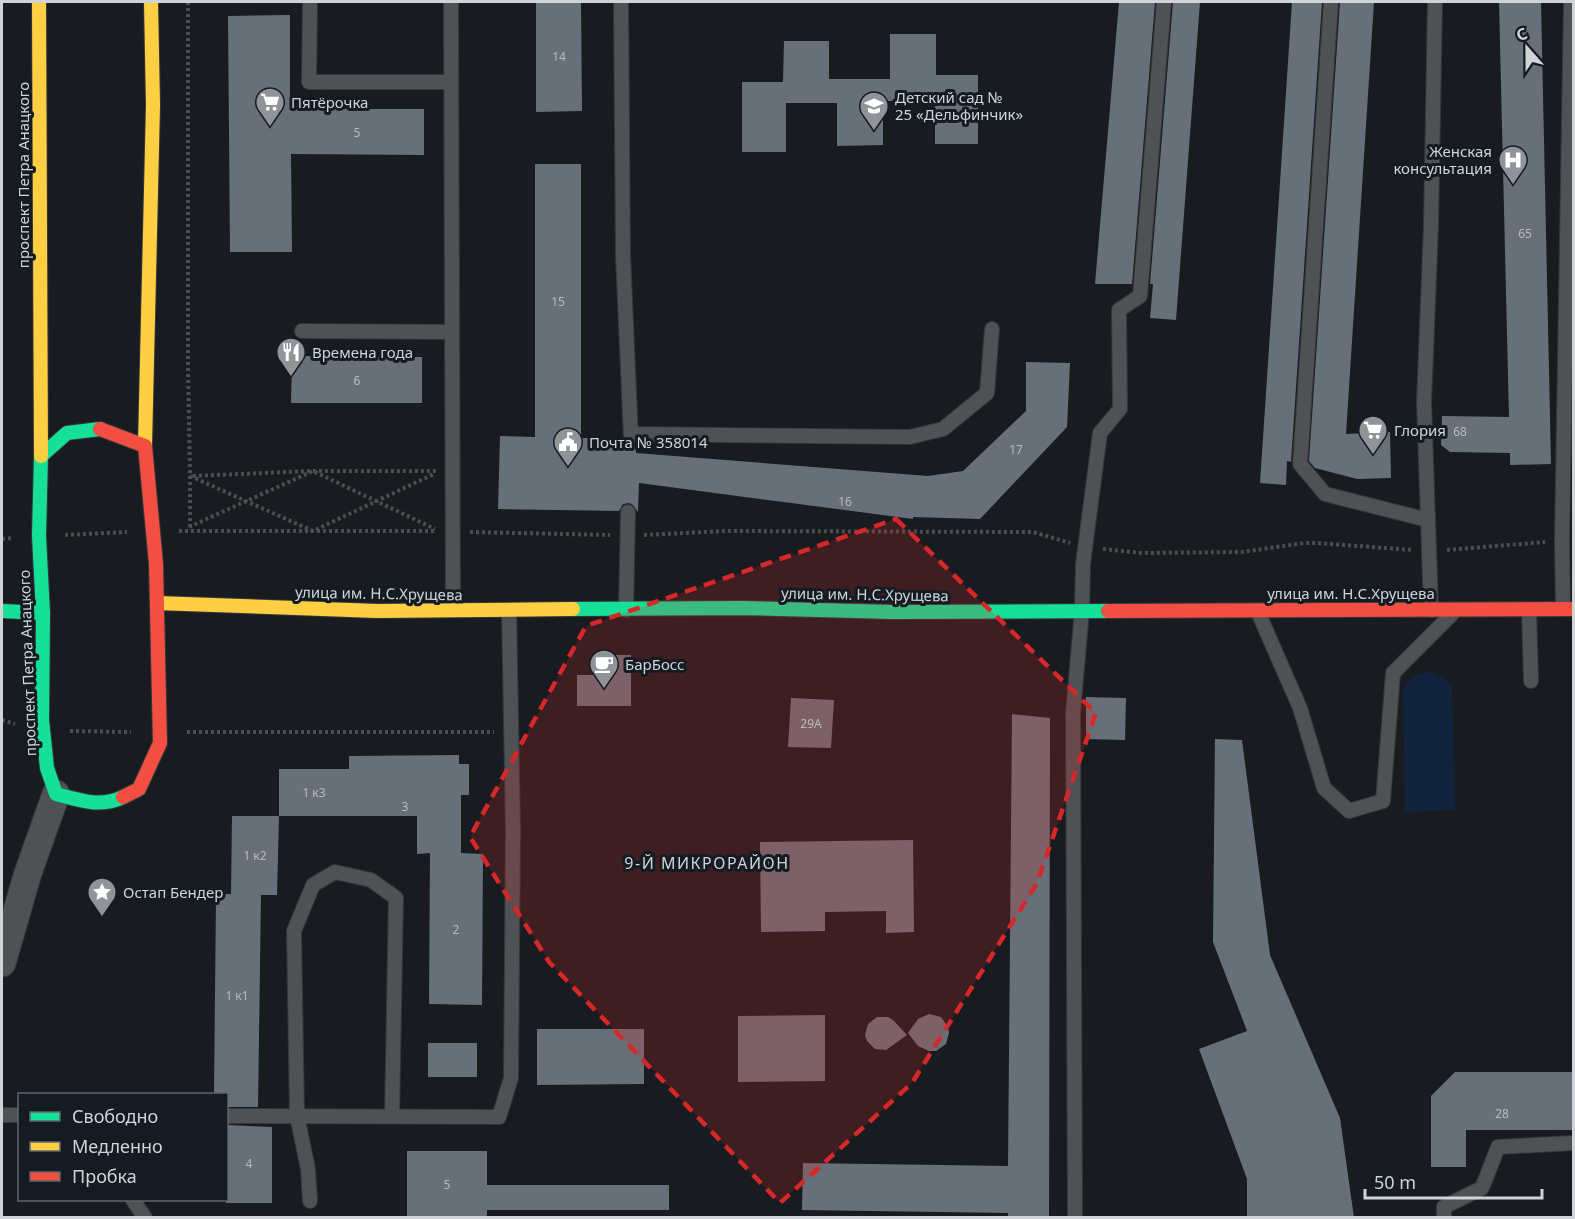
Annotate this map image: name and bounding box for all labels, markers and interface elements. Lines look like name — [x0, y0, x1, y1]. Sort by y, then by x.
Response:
north arrow — [1497, 18, 1557, 78]
text: С — [1513, 22, 1530, 46]
house number: 14 — [552, 48, 566, 65]
street label: проспект Петра Анацкого — [13, 82, 33, 268]
supermarket icon: Пятёрочка — [254, 86, 286, 128]
place label: Детский сад № 25 «Дельфинчик» — [895, 87, 1024, 124]
school or university icon: Детский сад № 25 «Дельфинчик» — [858, 90, 890, 132]
place label: Пятёрочка — [291, 92, 368, 112]
house number: 5 — [354, 124, 361, 141]
place label: Женская консультация — [1393, 141, 1492, 178]
hospital icon: Женская консультация — [1497, 144, 1529, 186]
house number: 65 — [1518, 225, 1532, 242]
house number: 15 — [551, 293, 565, 310]
restaurant icon: Времена года — [275, 336, 307, 378]
place label: Времена года — [312, 342, 413, 362]
house number: 6 — [354, 372, 361, 389]
supermarket icon: Глория — [1357, 414, 1389, 456]
place label: Глория — [1394, 420, 1446, 440]
house number: 68 — [1453, 423, 1467, 440]
public building icon: Почта № 358014 — [552, 426, 584, 468]
place label: Почта № 358014 — [589, 432, 708, 452]
house number: 17 — [1009, 441, 1023, 458]
house number: 16 — [838, 493, 852, 510]
street label: проспект Петра Анацкого — [14, 569, 40, 756]
street label: улица им. Н.С.Хрущева — [295, 582, 463, 604]
street label: улица им. Н.С.Хрущева — [781, 583, 949, 605]
street label: улица им. Н.С.Хрущева — [1267, 583, 1435, 603]
cafe icon: БарБосс — [588, 648, 620, 690]
place label: БарБосс — [625, 654, 684, 674]
house number: 29А — [800, 715, 822, 732]
house number: 1 к3 — [302, 784, 326, 801]
house number: 3 — [402, 798, 409, 815]
house number: 1 к2 — [243, 847, 267, 864]
district label: 9-Й МИКРОРАЙОН — [624, 852, 790, 874]
place icon: Остап Бендер — [86, 876, 118, 918]
place label: Остап Бендер — [123, 882, 223, 902]
house number: 2 — [453, 921, 460, 938]
house number: 1 к1 — [225, 987, 249, 1004]
legend — [18, 1093, 228, 1201]
text: Свободно — [72, 1104, 158, 1128]
house number: 28 — [1495, 1105, 1509, 1122]
text: Медленно — [72, 1134, 163, 1158]
house number: 4 — [246, 1155, 253, 1172]
scale bar — [1365, 1162, 1542, 1200]
text: Пробка — [72, 1164, 137, 1188]
text: 50 m — [1374, 1170, 1416, 1194]
house number: 5 — [444, 1176, 451, 1193]

